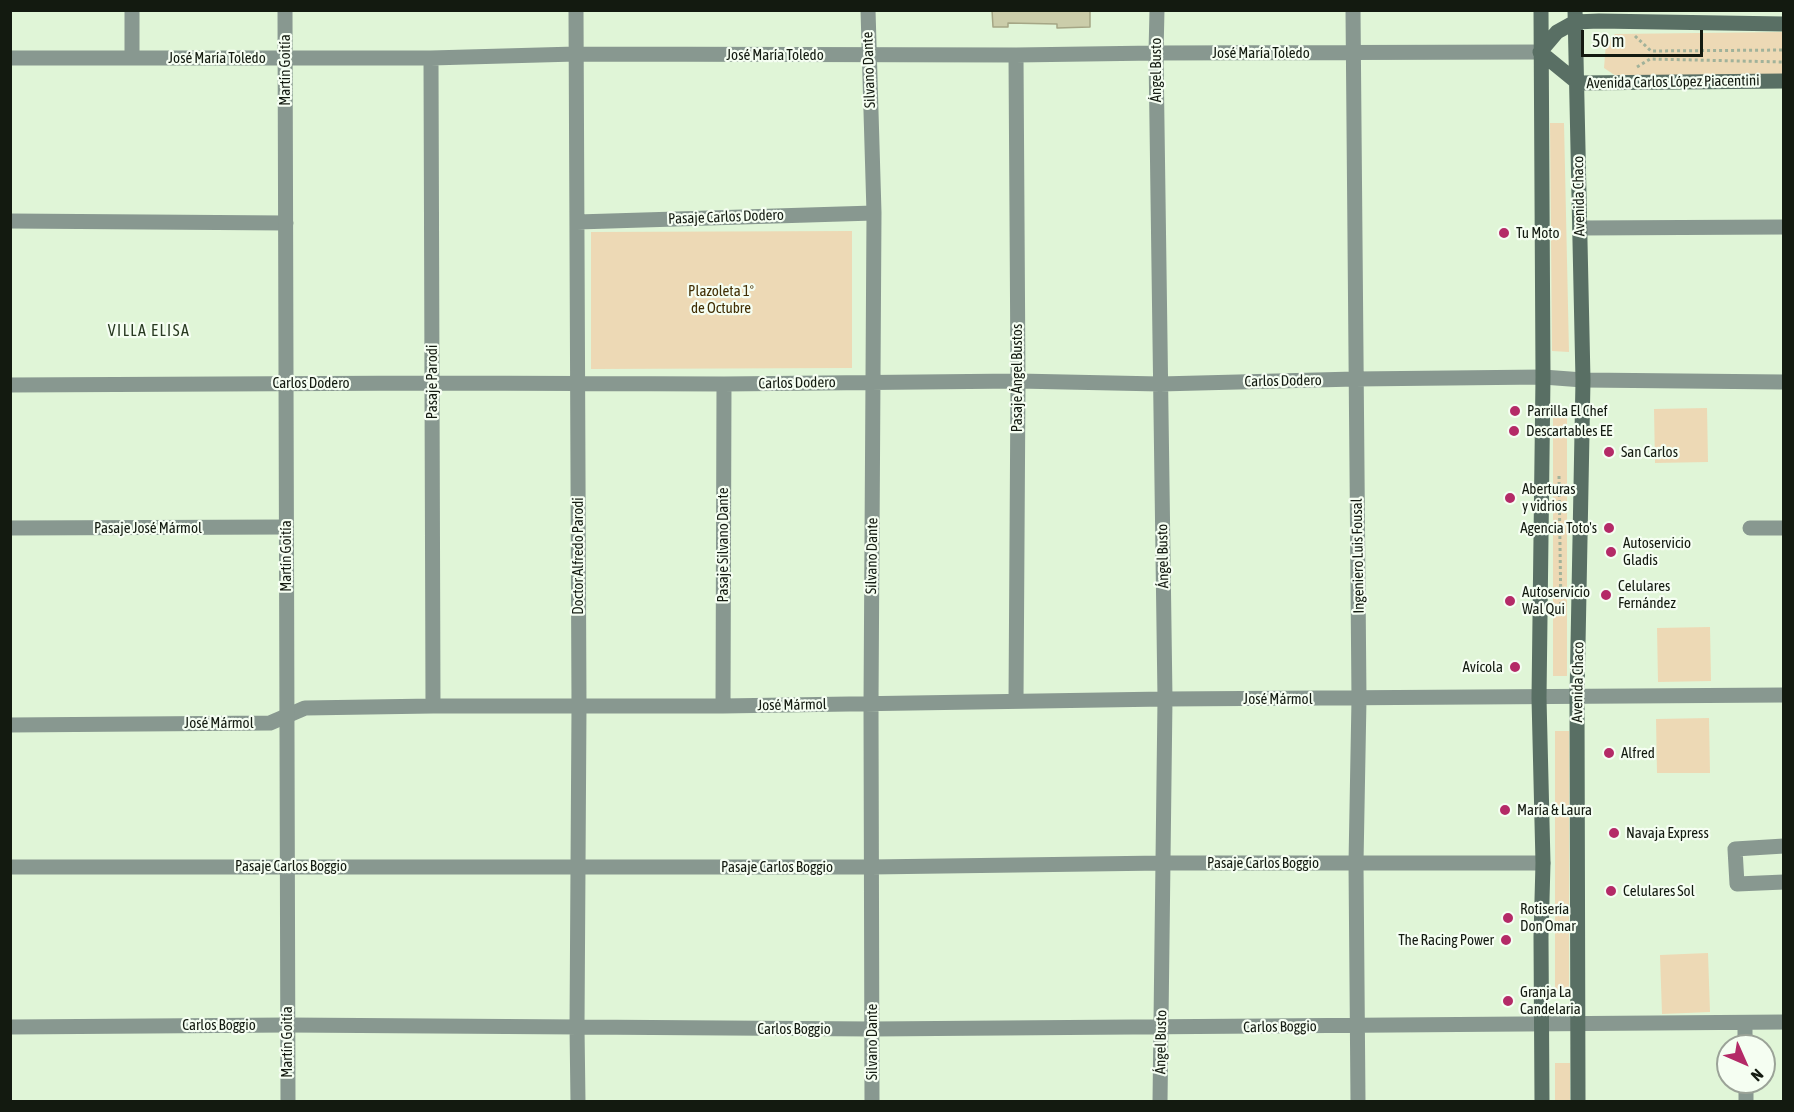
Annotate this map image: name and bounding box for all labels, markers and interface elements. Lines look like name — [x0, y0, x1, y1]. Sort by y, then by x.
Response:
scale bar — [1584, 18, 1706, 56]
text: 50 m — [1592, 30, 1624, 51]
street label: Silvano Dante — [859, 31, 879, 109]
street label: Martín Goitía — [276, 34, 294, 106]
street label: Ángel Busto — [1147, 38, 1165, 102]
street label: José María Toledo — [1212, 44, 1310, 62]
street label: José María Toledo — [726, 46, 824, 64]
street label: José María Toledo — [168, 49, 266, 67]
street label: Avenida Carlos López Piacentini — [1586, 71, 1760, 93]
street label: Avenida Chaco — [1569, 156, 1589, 236]
street label: Pasaje Carlos Dodero — [668, 206, 784, 228]
place label: Tu Moto — [1516, 224, 1559, 242]
marker: Tu Moto — [1497, 226, 1511, 240]
park label: Plazoleta 1° de Octubre — [688, 282, 754, 317]
district label: VILLA ELISA — [108, 321, 190, 341]
street label: Pasaje Ángel Bustos — [1008, 324, 1026, 432]
street label: Pasaje Parodi — [423, 345, 441, 419]
street label: Carlos Dodero — [1244, 371, 1322, 391]
street label: Carlos Dodero — [758, 373, 836, 393]
street label: Carlos Dodero — [272, 374, 350, 392]
place label: Parrilla El Chef — [1527, 402, 1608, 420]
marker: Parrilla El Chef — [1508, 404, 1522, 418]
place label: Descartables EE — [1526, 422, 1612, 440]
marker: Descartables EE — [1507, 424, 1521, 438]
place label: San Carlos — [1621, 443, 1678, 461]
marker: San Carlos — [1602, 445, 1616, 459]
place label: Aberturas y vidrios — [1522, 480, 1576, 515]
street label: Pasaje Silvano Dante — [714, 487, 732, 603]
marker: Aberturas y vidrios — [1503, 491, 1517, 505]
street label: Doctor Alfredo Parodi — [569, 497, 587, 615]
street label: Ingeniero Luis Fousal — [1348, 498, 1368, 614]
street label: Silvano Dante — [862, 518, 882, 594]
street label: Pasaje José Mármol — [94, 519, 202, 537]
place label: Agencia Toto's — [1520, 519, 1597, 537]
street label: Martín Goitía — [277, 520, 295, 592]
marker: Agencia Toto's — [1602, 521, 1616, 535]
street label: Ángel Busto — [1153, 524, 1173, 588]
place label: Autoservicio Gladis — [1623, 534, 1691, 569]
marker: Autoservicio Gladis — [1604, 545, 1618, 559]
place label: Celulares Fernández — [1618, 577, 1676, 612]
place label: Autoservicio Wal Qui — [1522, 583, 1590, 618]
marker: Celulares Fernández — [1599, 588, 1613, 602]
marker: Autoservicio Wal Qui — [1503, 594, 1517, 608]
street label: Avenida Chaco — [1568, 642, 1588, 722]
place label: Avícola — [1462, 658, 1503, 676]
marker: Avícola — [1508, 660, 1522, 674]
street label: José Mármol — [1243, 690, 1313, 708]
street label: José Mármol — [757, 695, 827, 715]
street label: José Mármol — [184, 714, 254, 732]
place label: Alfred — [1621, 744, 1655, 762]
marker: Alfred — [1602, 746, 1616, 760]
place label: María & Laura — [1517, 801, 1592, 819]
marker: María & Laura — [1498, 803, 1512, 817]
place label: Navaja Express — [1626, 824, 1709, 842]
marker: Navaja Express — [1607, 826, 1621, 840]
street label: Pasaje Carlos Boggio — [1207, 854, 1319, 872]
street label: Pasaje Carlos Boggio — [235, 857, 347, 875]
street label: Pasaje Carlos Boggio — [721, 858, 833, 876]
place label: Celulares Sol — [1623, 882, 1695, 900]
marker: Celulares Sol — [1604, 884, 1618, 898]
place label: Rotisería Don Omar — [1520, 900, 1576, 935]
marker: Rotisería Don Omar — [1501, 911, 1515, 925]
place label: The Racing Power — [1398, 931, 1494, 949]
marker: The Racing Power — [1499, 933, 1513, 947]
place label: Granja La Candelaria — [1520, 983, 1581, 1018]
marker: Granja La Candelaria — [1501, 994, 1515, 1008]
street label: Silvano Dante — [863, 1004, 881, 1080]
street label: Martín Goitía — [278, 1006, 296, 1078]
street label: Ángel Busto — [1151, 1010, 1171, 1074]
street label: Carlos Boggio — [182, 1016, 256, 1034]
street label: Carlos Boggio — [1243, 1017, 1317, 1037]
street label: Carlos Boggio — [757, 1020, 831, 1038]
north arrow — [1716, 1034, 1776, 1094]
text: N — [1748, 1066, 1767, 1085]

